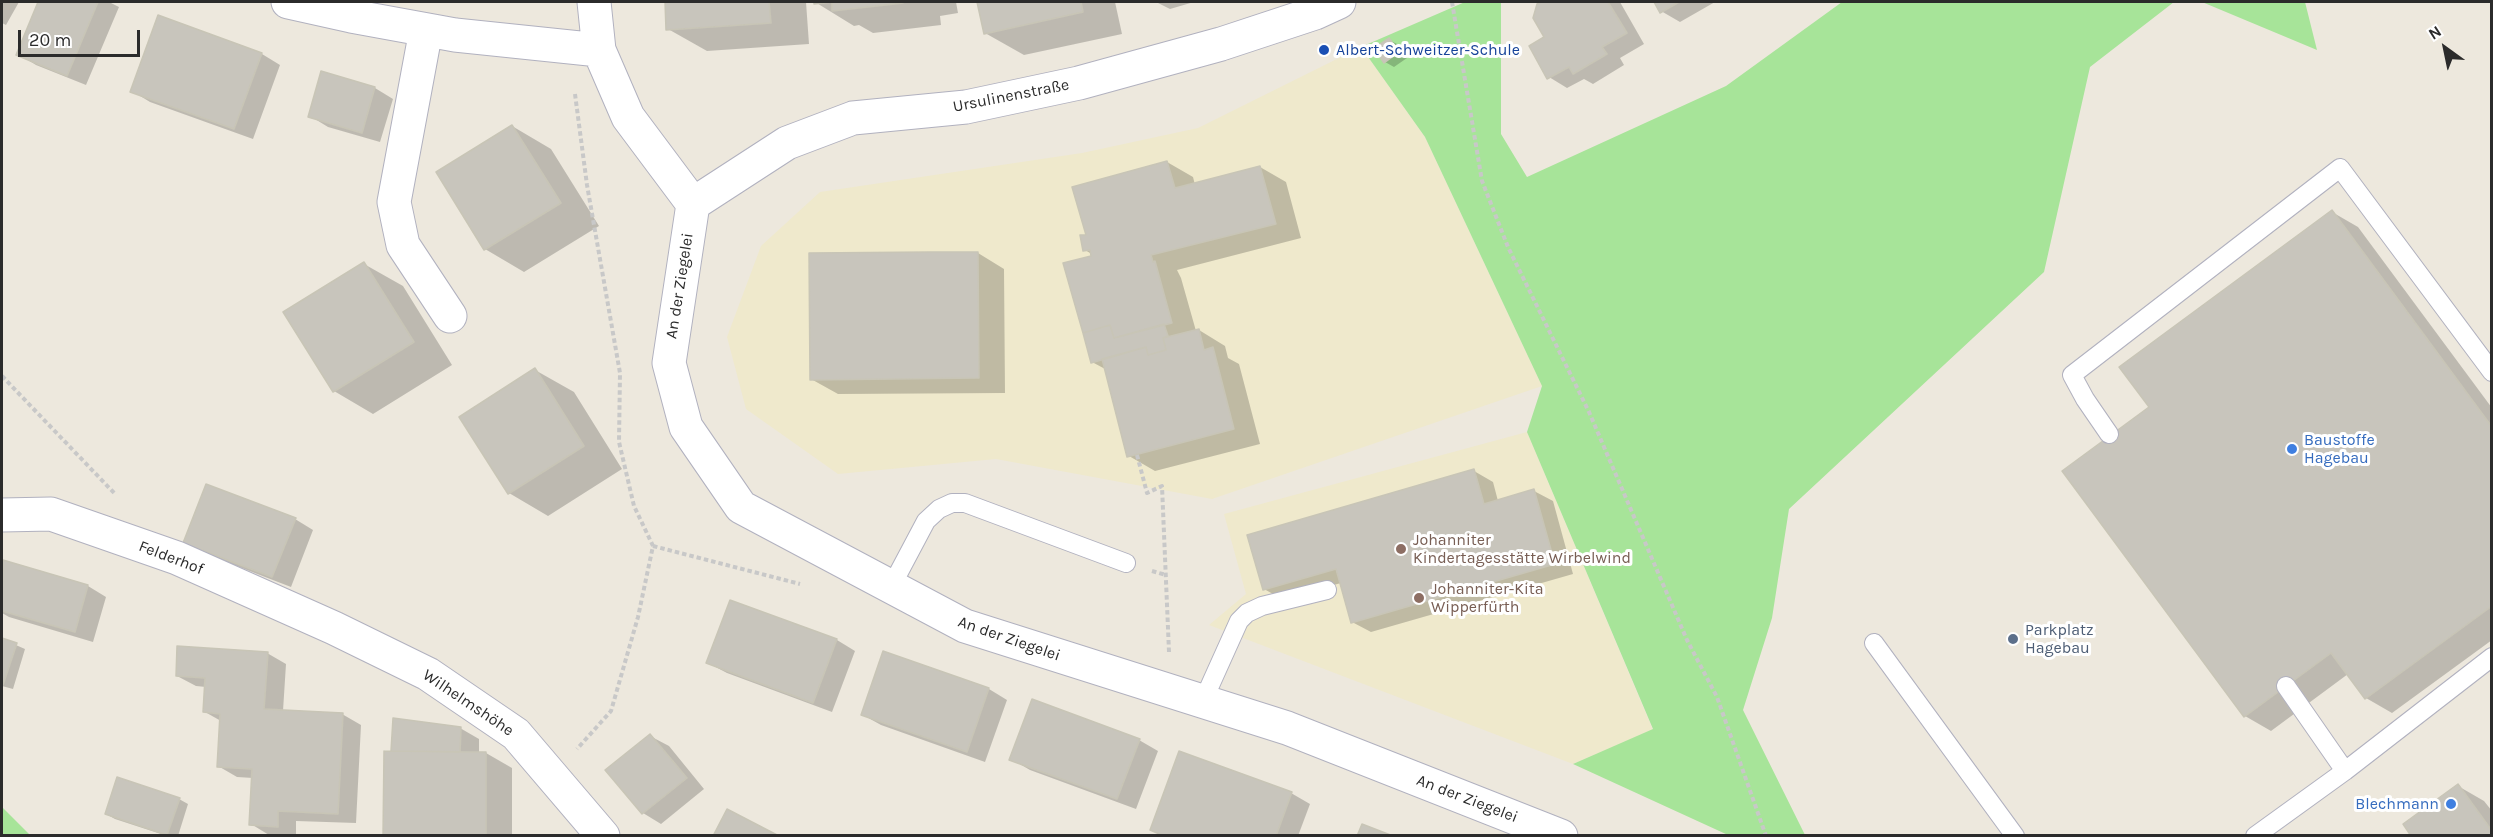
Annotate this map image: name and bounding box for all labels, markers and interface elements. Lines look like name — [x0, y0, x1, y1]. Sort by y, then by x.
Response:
scale bar — [21, 18, 142, 56]
north arrow — [2415, 18, 2475, 78]
text: N — [2425, 21, 2445, 44]
text: 20 m — [29, 29, 71, 51]
place label: Albert-Schweitzer-Schule — [1336, 40, 1520, 60]
marker: Albert-Schweitzer-Schule — [1317, 43, 1331, 57]
street label: Ursulinenstraße — [951, 75, 1071, 117]
street label: An der Ziegelei — [662, 232, 698, 340]
place label: Baustoffe Hagebau — [2304, 430, 2375, 468]
marker: Baustoffe Hagebau — [2285, 442, 2299, 456]
place label: Johanniter Kindertagesstätte Wirbelwind — [1413, 530, 1631, 568]
street label: Felderhof — [136, 537, 206, 579]
marker: Johanniter Kindertagesstätte Wirbelwind — [1394, 542, 1408, 556]
place label: Johanniter-Kita Wipperfürth — [1431, 579, 1544, 617]
marker: Johanniter-Kita Wipperfürth — [1412, 591, 1426, 605]
street label: An der Ziegelei — [955, 612, 1063, 666]
place label: Parkplatz Hagebau — [2025, 620, 2094, 658]
marker: Parkplatz Hagebau — [2006, 632, 2020, 646]
street label: Wilhelmshöhe — [419, 666, 517, 740]
street label: An der Ziegelei — [1414, 771, 1520, 827]
place label: Blechmann — [2355, 794, 2439, 814]
marker: Blechmann — [2444, 797, 2458, 811]

